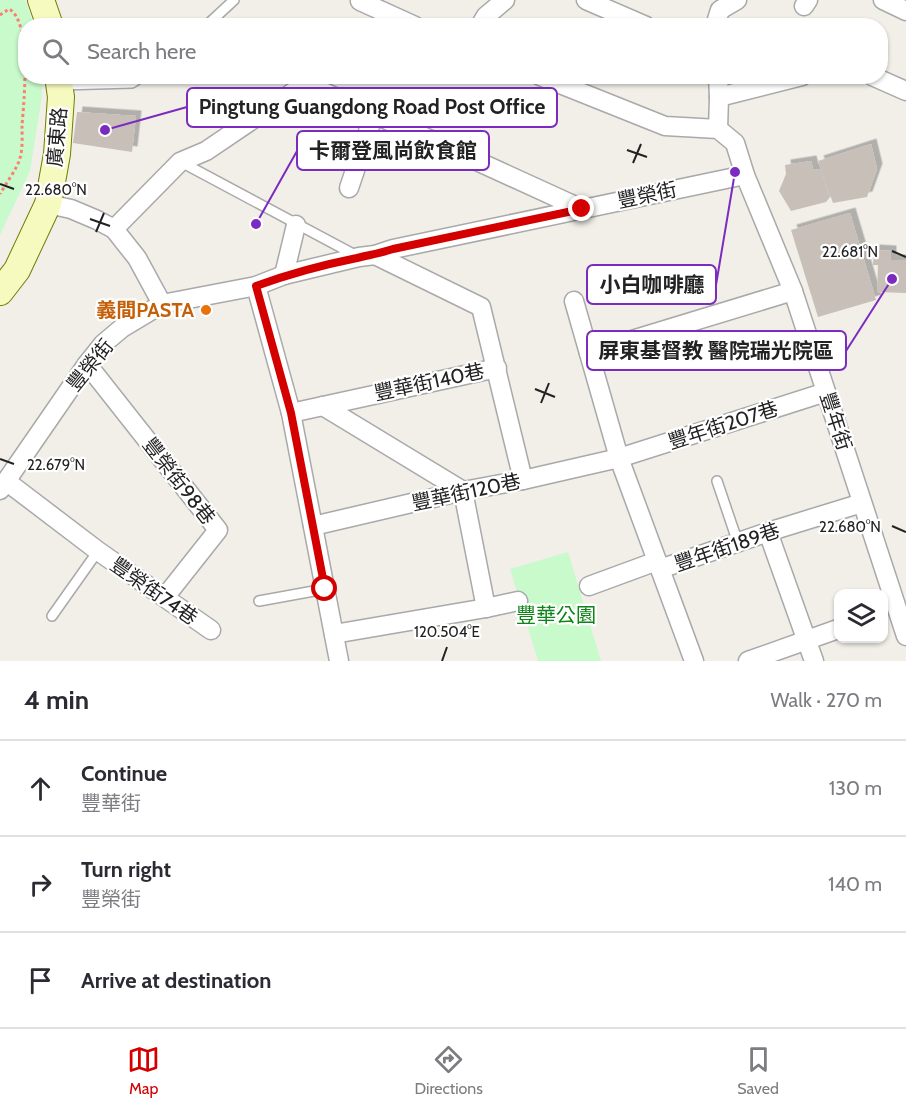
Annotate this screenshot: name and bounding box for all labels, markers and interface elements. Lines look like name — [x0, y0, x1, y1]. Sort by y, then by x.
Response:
search box — [18, 18, 888, 84]
icon: search — [39, 35, 72, 68]
text: Search here — [87, 38, 196, 65]
callout: Pingtung Guangdong Road Post Office — [187, 88, 557, 127]
text: Pingtung Guangdong Road Post Office — [199, 94, 545, 119]
street label: 廣東路 — [42, 106, 72, 168]
callout: 卡爾登風尚飲食館 — [297, 131, 489, 170]
text: 卡爾登風尚飲食館 — [309, 138, 477, 163]
street label: 豐榮街 — [615, 177, 679, 213]
text: 22.680°N — [25, 181, 87, 199]
route end — [568, 195, 594, 221]
text: 22.681°N — [822, 243, 878, 261]
callout: 小白咖啡廳 — [587, 265, 716, 304]
text: 小白咖啡廳 — [600, 272, 705, 297]
place label: 義間PASTA — [96, 298, 194, 322]
marker: 義間PASTA — [199, 303, 213, 317]
callout: 屏東基督教 醫院瑞光院區 — [587, 331, 846, 370]
street label: 豐榮街 — [62, 334, 118, 396]
text: 屏東基督教 醫院瑞光院區 — [598, 338, 834, 363]
street label: 豐華街140巷 — [372, 359, 486, 405]
street label: 豐年街 — [815, 389, 857, 453]
street label: 豐年街207巷 — [665, 396, 781, 454]
street label: 豐榮街98巷 — [138, 433, 220, 529]
text: 22.679°N — [27, 456, 85, 474]
street label: 豐華街120巷 — [409, 469, 523, 515]
street label: 豐年街189巷 — [671, 518, 783, 576]
text: 22.680°N — [819, 518, 881, 536]
street label: 豐榮街74巷 — [106, 552, 202, 630]
route start — [311, 575, 337, 601]
map controls — [834, 589, 888, 643]
button: layers — [834, 589, 888, 643]
park label: 豐華公園 — [516, 603, 596, 627]
text: 120.504°E — [414, 623, 480, 641]
text: 4 min — [24, 684, 89, 716]
text: Walk · 270 m — [770, 688, 882, 712]
text: Continue — [81, 760, 167, 787]
icon: ahead — [24, 772, 57, 805]
text: 130 m — [829, 776, 882, 800]
text: 豐華街 — [81, 791, 141, 815]
text: Turn right — [81, 856, 171, 883]
icon: right — [24, 868, 57, 901]
text: 140 m — [828, 872, 882, 896]
text: 豐榮街 — [81, 887, 141, 911]
icon: arrive — [24, 964, 57, 997]
text: Arrive at destination — [81, 967, 271, 994]
tab: Map — [127, 1043, 160, 1098]
tab: Directions — [415, 1043, 483, 1098]
tab: Saved — [737, 1043, 779, 1098]

